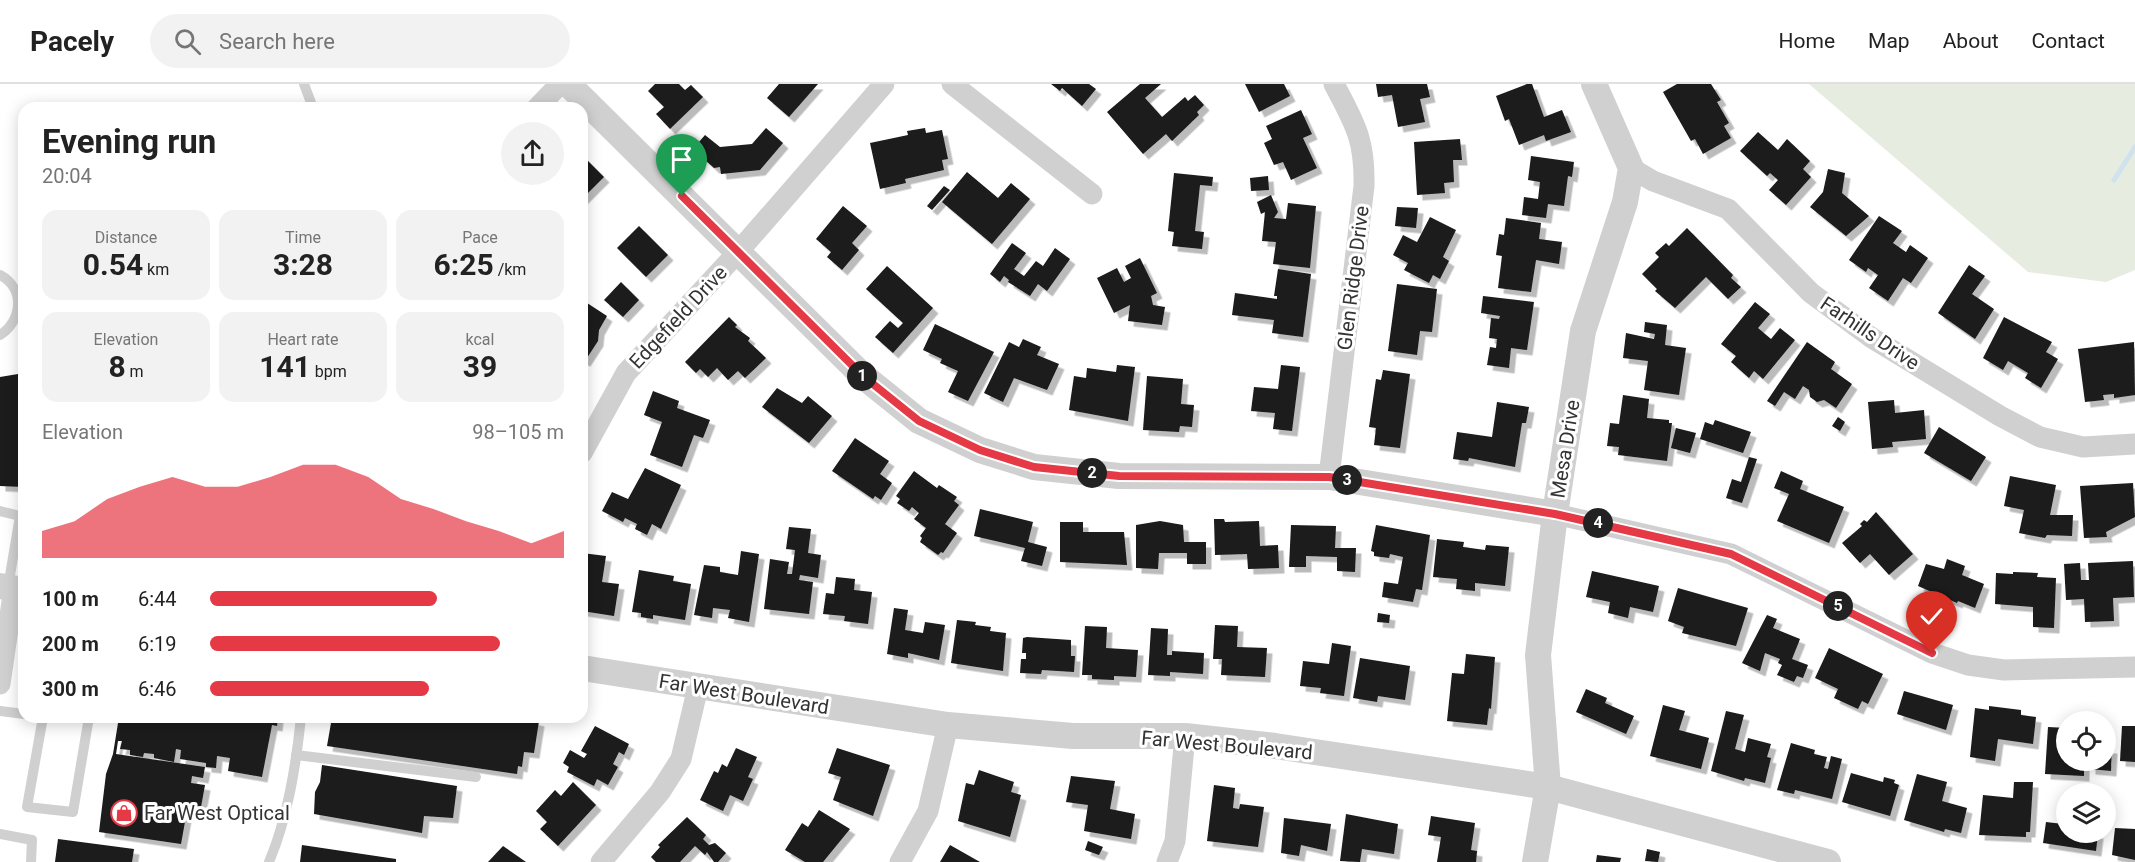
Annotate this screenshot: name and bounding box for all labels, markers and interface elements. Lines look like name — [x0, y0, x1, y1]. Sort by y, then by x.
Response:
search box — [150, 14, 570, 68]
text: Pacely — [30, 25, 114, 58]
icon: search — [171, 25, 204, 58]
text: Search here — [219, 29, 335, 54]
text: Home — [1779, 29, 1835, 53]
text: Map — [1868, 29, 1910, 53]
text: About — [1943, 29, 1999, 53]
text: Contact — [2032, 29, 2105, 53]
text: Evening run — [42, 122, 216, 161]
button: share — [501, 122, 564, 185]
pin — [656, 134, 707, 196]
icon: arrive — [665, 143, 698, 176]
text: 20:04 — [42, 164, 92, 188]
street label: Glen Ridge Drive — [1332, 204, 1374, 352]
text: Distance — [95, 228, 157, 247]
text: Time — [285, 228, 321, 247]
text: Pace — [462, 228, 498, 247]
text: 0.54 — [83, 247, 143, 282]
text: 3:28 — [273, 247, 333, 282]
text: 6:25 — [434, 247, 494, 282]
text: km — [143, 260, 169, 279]
text: /km — [494, 260, 526, 279]
street label: Edgefield Drive — [624, 261, 732, 373]
street label: Farhills Drive — [1816, 291, 1924, 375]
text: Elevation — [94, 330, 158, 349]
text: Heart rate — [267, 330, 339, 349]
text: kcal — [466, 330, 494, 349]
text: 8 — [108, 349, 126, 384]
text: 141 — [259, 349, 311, 384]
text: 39 — [463, 349, 497, 384]
pin: 1 — [847, 361, 877, 391]
text: m — [126, 362, 144, 381]
text: bpm — [311, 362, 347, 381]
text: 1 — [857, 366, 867, 385]
street label: Mesa Drive — [1545, 398, 1585, 500]
text: Elevation — [42, 420, 123, 444]
text: 98–105 m — [472, 420, 564, 444]
pin: 2 — [1077, 458, 1107, 488]
text: 2 — [1087, 463, 1097, 482]
pin: 3 — [1332, 465, 1362, 495]
text: 3 — [1342, 470, 1352, 489]
pin: 4 — [1583, 508, 1613, 538]
text: 4 — [1593, 513, 1603, 532]
text: 100 m — [42, 587, 99, 611]
text: 6:44 — [138, 587, 177, 611]
pin: 5 — [1823, 591, 1853, 621]
pin — [1906, 591, 1957, 653]
text: 5 — [1833, 596, 1843, 615]
icon: check — [1915, 600, 1948, 633]
text: 200 m — [42, 632, 99, 656]
text: 6:19 — [138, 632, 177, 656]
street label: Far West Boulevard — [657, 669, 831, 719]
text: 300 m — [42, 677, 99, 701]
text: 6:46 — [138, 677, 177, 701]
map controls — [2056, 711, 2116, 843]
button: locate — [2056, 711, 2116, 771]
street label: Far West Boulevard — [1140, 726, 1314, 764]
button: layers — [2056, 783, 2116, 843]
shop icon: Far West Optical — [109, 798, 139, 828]
place label: Far West Optical — [144, 801, 290, 825]

